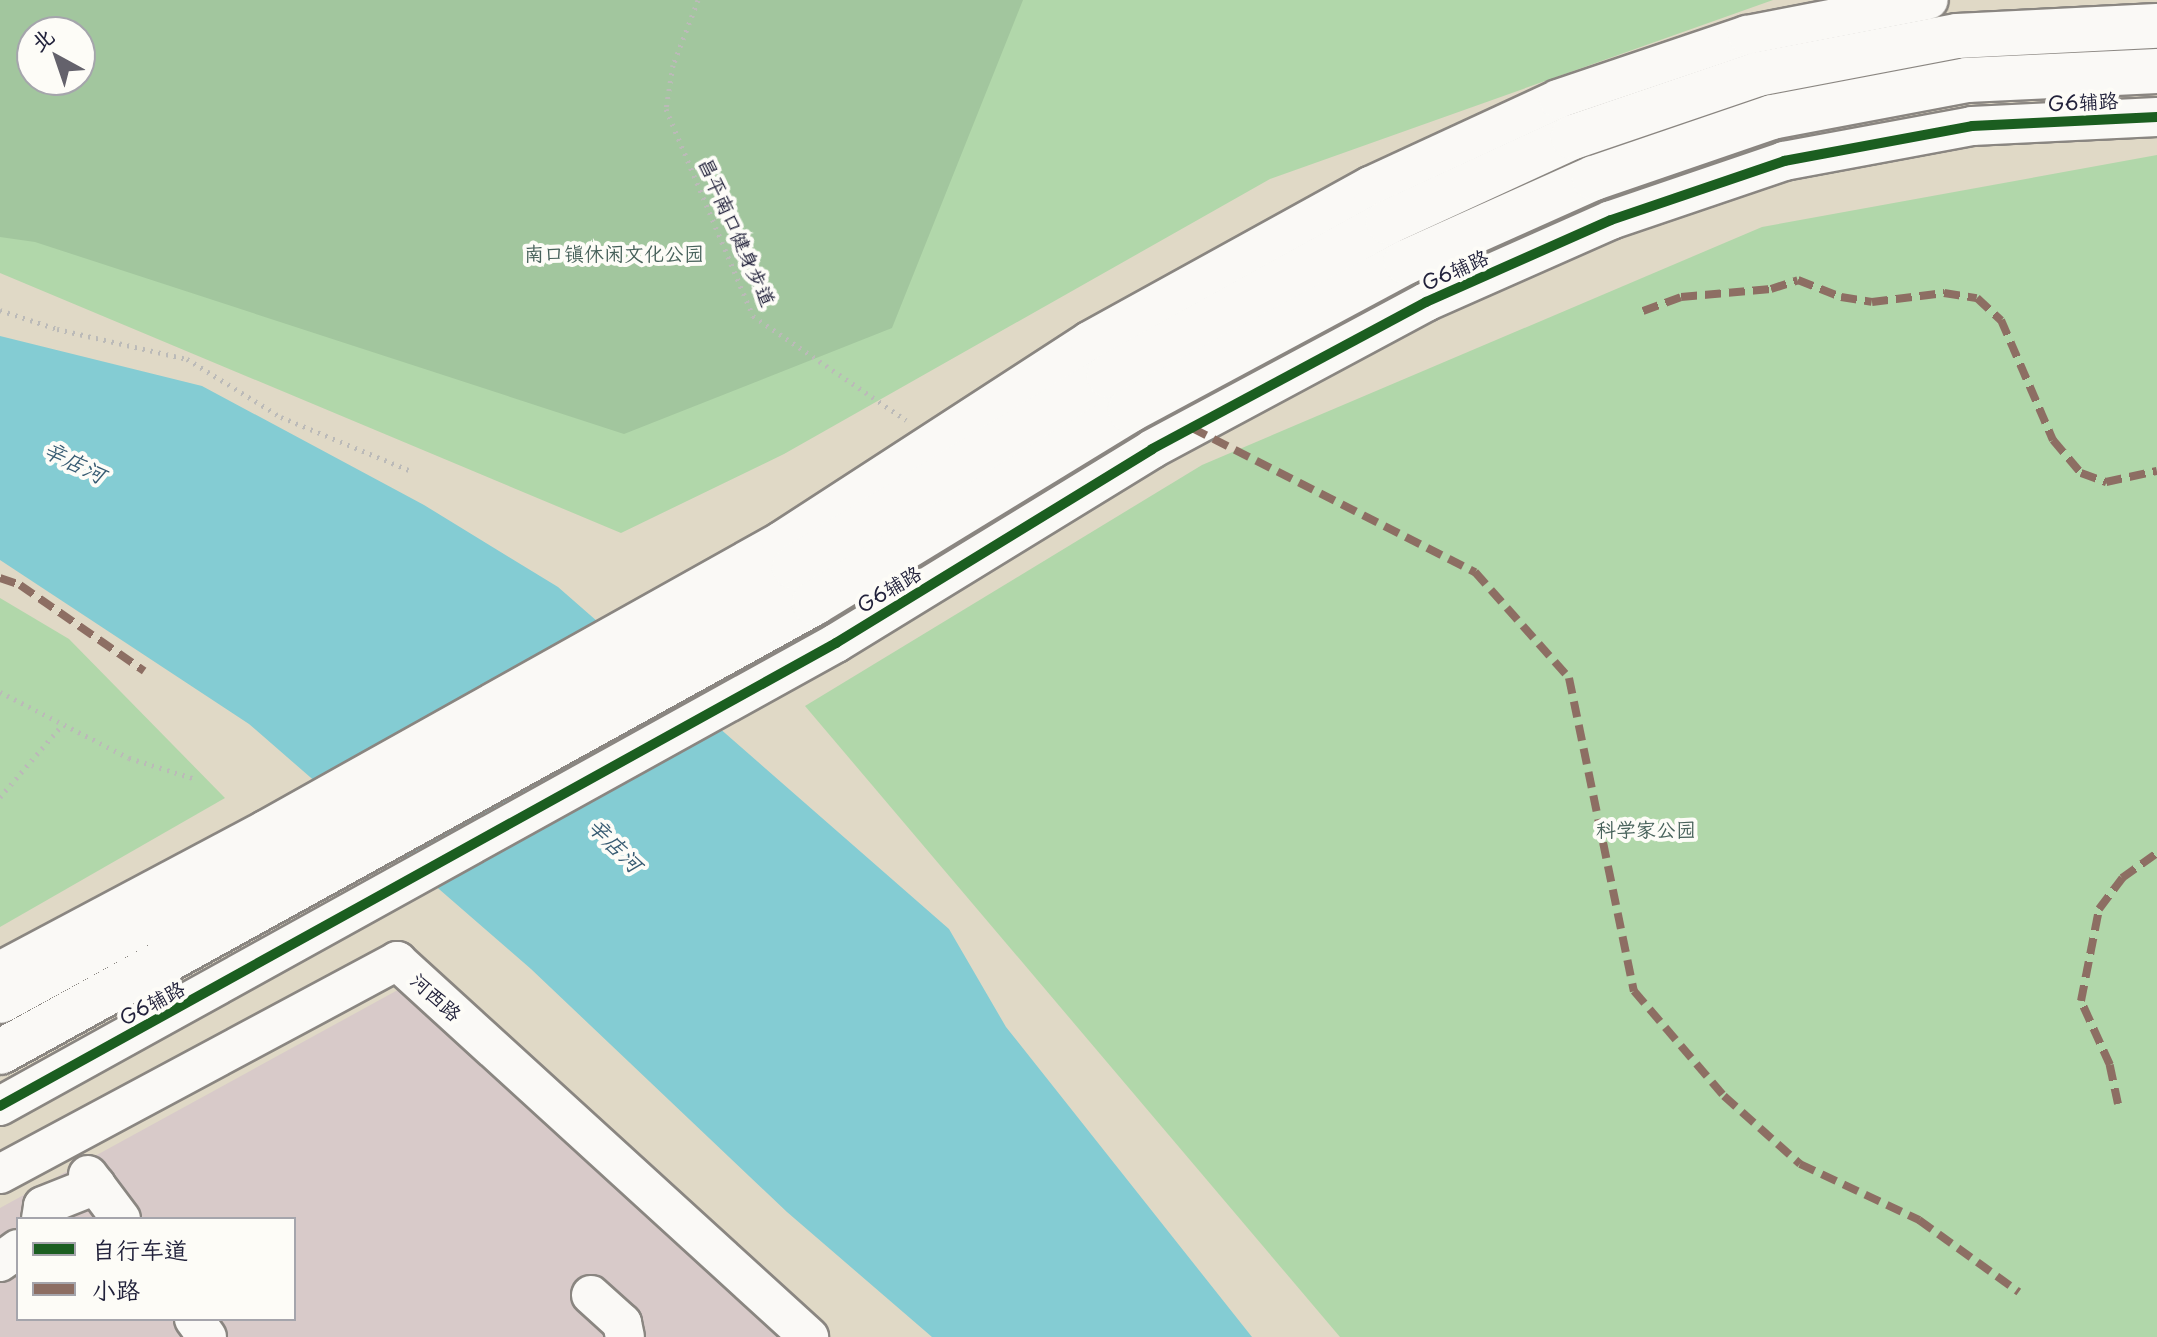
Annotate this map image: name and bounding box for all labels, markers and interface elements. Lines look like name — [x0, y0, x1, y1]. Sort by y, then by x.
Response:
north arrow — [16, 16, 96, 96]
text: 北 — [22, 19, 61, 58]
street label: G6辅路 — [2047, 88, 2119, 116]
street label: 昌平南口健身步道 — [693, 154, 781, 310]
park label: 南口镇休闲文化公园 — [524, 241, 704, 265]
street label: G6辅路 — [1418, 245, 1492, 295]
water label: 辛店河 — [40, 435, 110, 487]
street label: G6辅路 — [852, 560, 926, 618]
water label: 辛店河 — [583, 811, 649, 877]
park label: 科学家公园 — [1596, 817, 1696, 841]
street label: 河西路 — [406, 968, 466, 1026]
street label: G6辅路 — [115, 976, 189, 1030]
legend — [16, 1217, 296, 1321]
text: 自行车道 — [92, 1231, 188, 1267]
text: 小路 — [92, 1271, 140, 1307]

